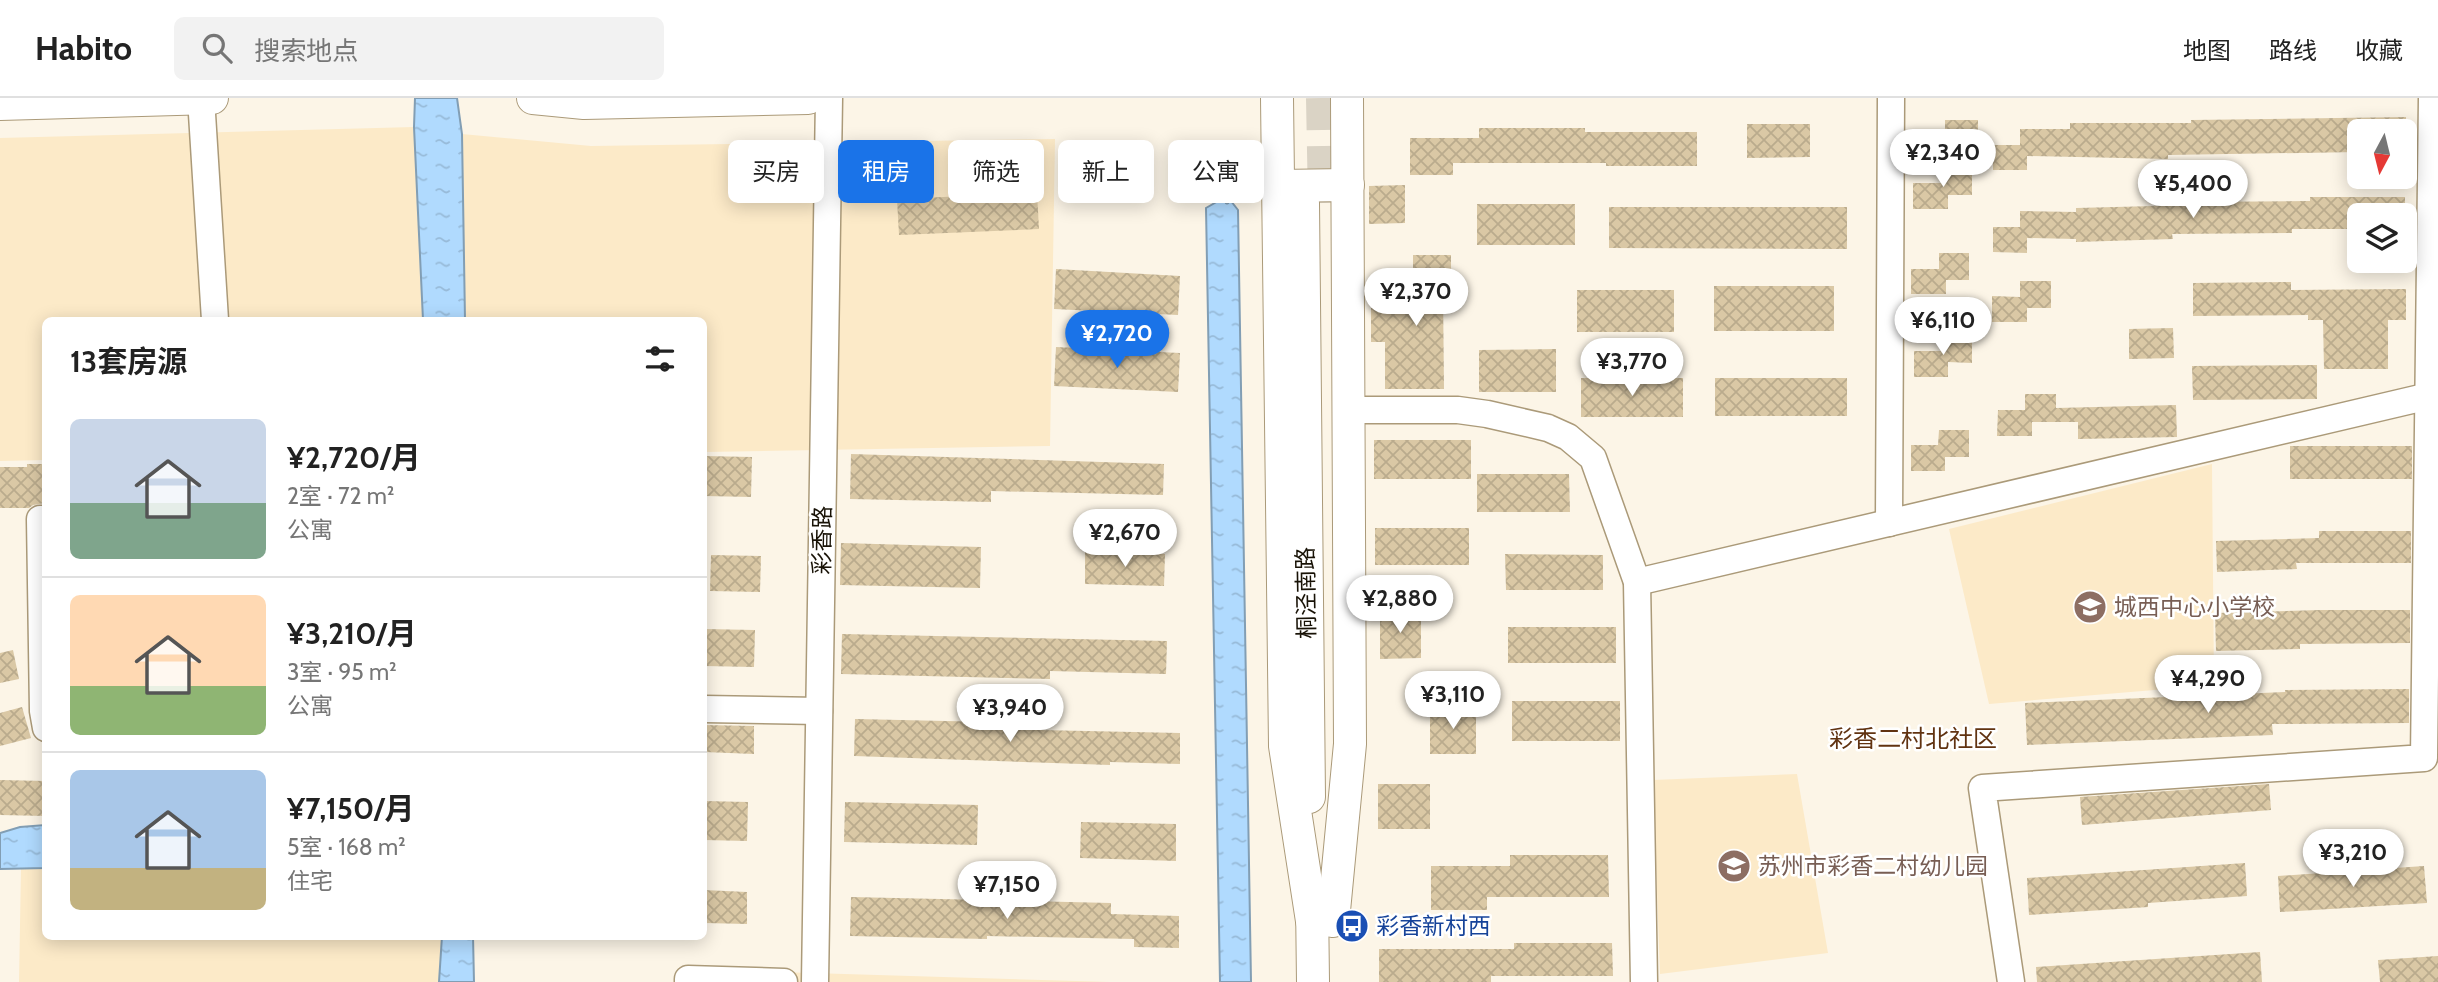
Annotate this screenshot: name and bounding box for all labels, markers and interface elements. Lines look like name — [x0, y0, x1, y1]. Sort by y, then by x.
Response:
search box — [174, 17, 664, 80]
text: Habito — [35, 28, 132, 68]
icon: search — [198, 29, 236, 67]
text: 搜索地点 — [254, 35, 358, 67]
text: 地图 — [2183, 36, 2231, 65]
text: 路线 — [2269, 36, 2317, 65]
text: 收藏 — [2355, 36, 2403, 65]
north arrow — [2347, 119, 2417, 189]
map controls — [2347, 119, 2417, 273]
pin: ¥2,340 — [1886, 130, 2000, 189]
text: ¥2,340 — [1906, 138, 1980, 166]
chip: 买房 — [728, 140, 824, 203]
chip: 租房 — [838, 140, 934, 203]
chip: 筛选 — [948, 140, 1044, 203]
chip: 新上 — [1058, 140, 1154, 203]
chip: 公寓 — [1168, 140, 1264, 203]
pin: ¥5,400 — [2136, 160, 2250, 220]
text: ¥5,400 — [2154, 169, 2232, 197]
button: layers — [2347, 203, 2417, 273]
pin: ¥2,370 — [1359, 268, 1473, 328]
text: ¥2,370 — [1380, 277, 1452, 305]
pin: ¥6,110 — [1886, 298, 2000, 357]
text: ¥6,110 — [1911, 306, 1975, 334]
pin: ¥2,720 — [1060, 310, 1174, 370]
text: ¥2,720 — [1081, 319, 1153, 347]
pin: ¥3,770 — [1575, 338, 1689, 398]
icon: filters — [641, 340, 679, 378]
text: 13套房源 — [70, 343, 187, 380]
text: ¥3,770 — [1596, 347, 1668, 375]
text: ¥2,720/月 — [287, 439, 421, 476]
icon: home — [126, 447, 210, 531]
text: 2室 · 72 m² — [287, 482, 394, 510]
street label: 彩香路 — [807, 505, 837, 575]
pin: ¥2,670 — [1068, 510, 1182, 569]
text: 公寓 — [287, 516, 333, 544]
text: ¥2,670 — [1089, 518, 1161, 546]
street label: 桐泾南路 — [1291, 547, 1321, 639]
pin: ¥2,880 — [1343, 575, 1457, 635]
text: ¥2,880 — [1362, 584, 1438, 612]
school or university icon: 城西中心小学校 — [2071, 588, 2109, 626]
place label: 城西中心小学校 — [2114, 593, 2275, 621]
text: ¥3,210/月 — [287, 615, 417, 652]
icon: home — [126, 623, 210, 707]
pin: ¥4,290 — [2151, 656, 2265, 715]
text: 3室 · 95 m² — [287, 658, 397, 686]
text: ¥4,290 — [2171, 664, 2245, 692]
pin: ¥3,110 — [1396, 672, 1510, 731]
text: ¥3,110 — [1421, 680, 1485, 708]
pin: ¥3,940 — [953, 684, 1067, 744]
text: 公寓 — [287, 692, 333, 720]
text: ¥3,940 — [973, 693, 1047, 721]
district label: 彩香二村北社区 — [1829, 724, 1997, 753]
text: ¥7,150/月 — [287, 790, 415, 827]
icon: home — [126, 798, 210, 882]
pin: ¥3,210 — [2296, 830, 2410, 889]
text: 5室 · 168 m² — [287, 833, 406, 861]
text: ¥3,210 — [2319, 838, 2387, 866]
school or university icon: 苏州市彩香二村幼儿园 — [1715, 847, 1753, 885]
place label: 苏州市彩香二村幼儿园 — [1758, 852, 1988, 880]
pin: ¥7,150 — [950, 862, 1064, 921]
text: 住宅 — [287, 867, 333, 895]
text: ¥7,150 — [974, 870, 1040, 898]
bus stop icon: 彩香新村西 — [1333, 907, 1371, 945]
place label: 彩香新村西 — [1376, 912, 1491, 940]

